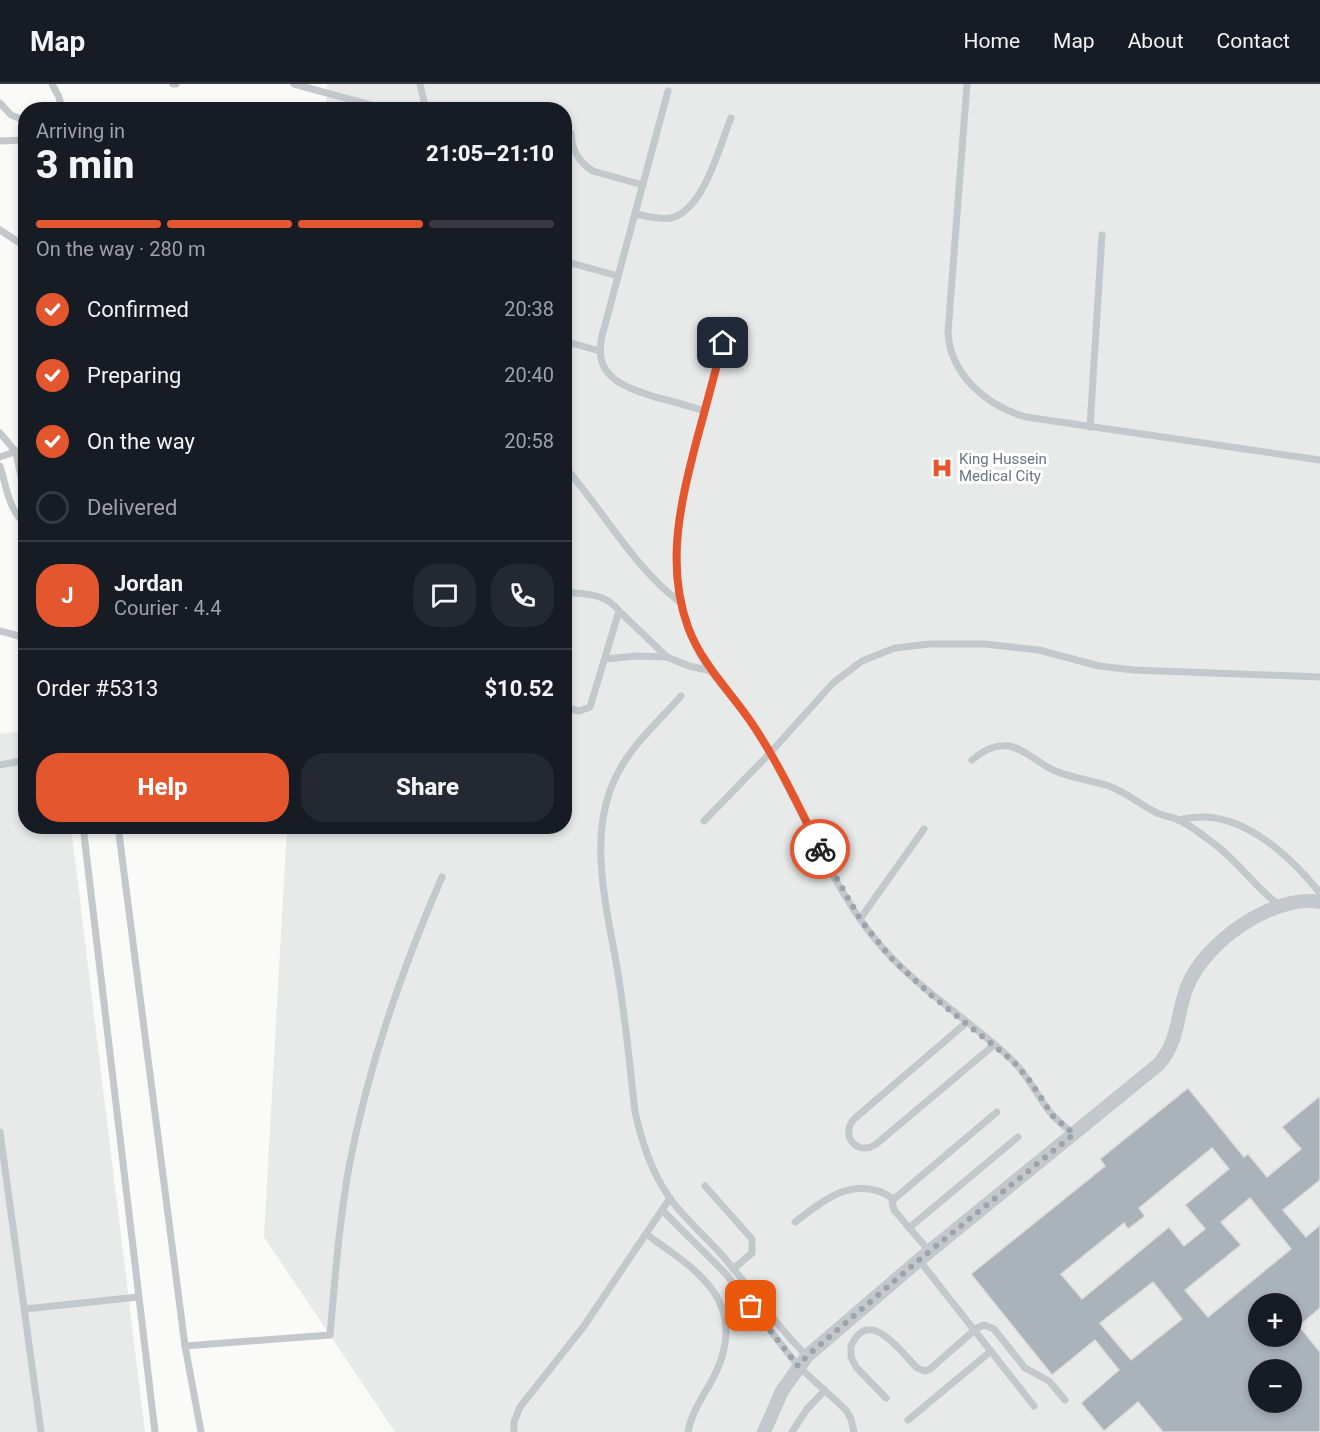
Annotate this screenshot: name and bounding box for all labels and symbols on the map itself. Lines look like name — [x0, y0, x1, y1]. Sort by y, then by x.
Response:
pin — [697, 317, 748, 368]
place label: King Hussein Medical City — [959, 450, 1047, 485]
hospital icon: King Hussein Medical City — [930, 456, 954, 480]
courier — [790, 819, 850, 879]
pin — [725, 1280, 776, 1331]

